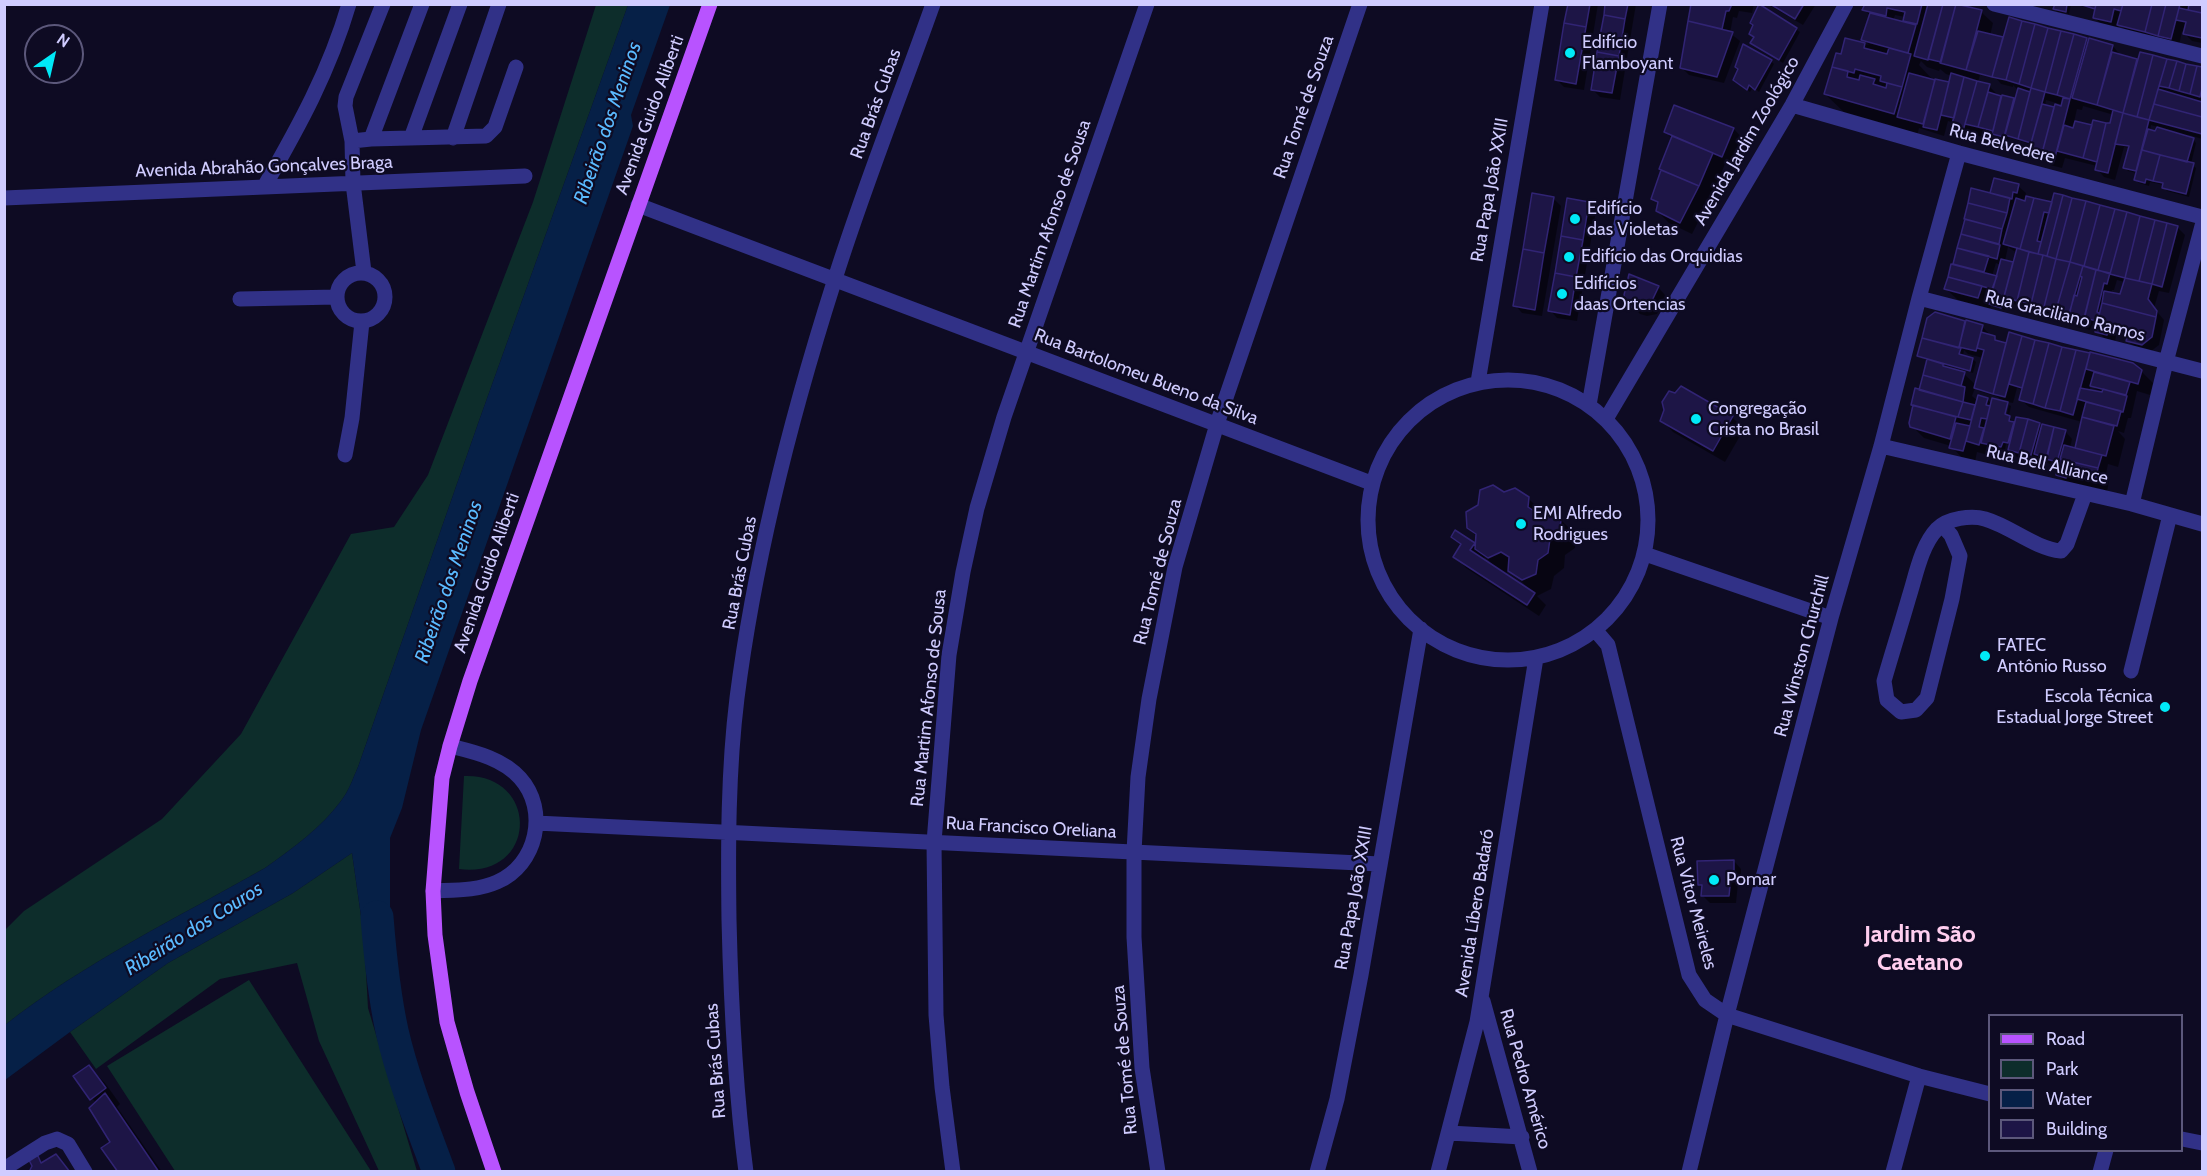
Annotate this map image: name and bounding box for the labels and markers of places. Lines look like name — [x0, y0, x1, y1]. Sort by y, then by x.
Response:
place label: Edifício Flamboyant — [1582, 32, 1673, 74]
marker: Edifício Flamboyant — [1563, 46, 1577, 60]
place label: Edifício das Violetas — [1587, 198, 1678, 240]
marker: Edifício das Violetas — [1568, 212, 1582, 226]
place label: Edifício das Orquidias — [1581, 246, 1743, 268]
marker: Edifício das Orquidias — [1562, 250, 1576, 264]
place label: Edifícios daas Ortencias — [1574, 273, 1686, 316]
marker: Edifícios daas Ortencias — [1555, 287, 1569, 301]
place label: Congregação Crista no Brasil — [1708, 398, 1819, 440]
marker: Congregação Crista no Brasil — [1689, 412, 1703, 426]
place label: EMI Alfredo Rodrigues — [1533, 503, 1622, 546]
marker: EMI Alfredo Rodrigues — [1514, 517, 1528, 531]
place label: FATEC Antônio Russo — [1997, 635, 2107, 678]
marker: FATEC Antônio Russo — [1978, 649, 1992, 663]
place label: Escola Técnica Estadual Jorge Street — [1996, 686, 2153, 728]
marker: Escola Técnica Estadual Jorge Street — [2158, 700, 2172, 714]
place label: Pomar — [1726, 869, 1776, 891]
marker: Pomar — [1707, 873, 1721, 887]

